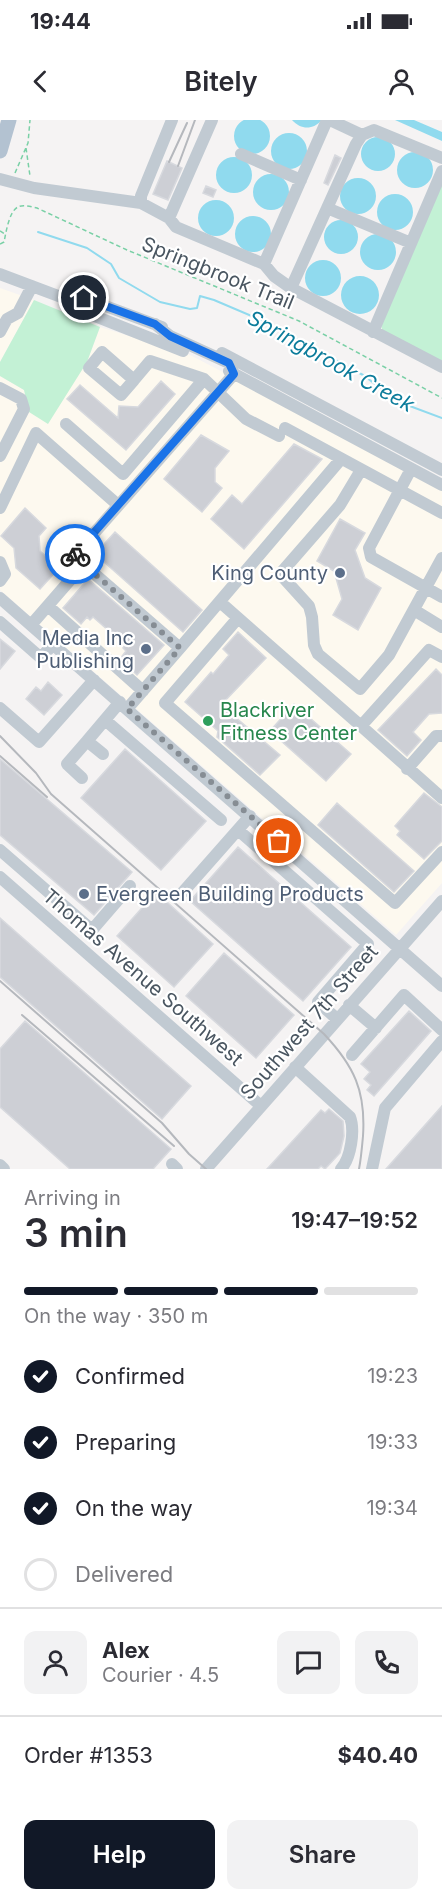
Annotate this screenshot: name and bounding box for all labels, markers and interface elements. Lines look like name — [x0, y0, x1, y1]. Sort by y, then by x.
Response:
text: 19:44 — [30, 8, 91, 34]
icon: back — [24, 65, 57, 98]
text: Bitely — [184, 65, 258, 98]
icon: person — [385, 65, 418, 98]
street label: Springbrook Trail — [138, 232, 298, 314]
pin — [58, 272, 109, 323]
icon: home — [67, 281, 100, 314]
water label: Springbrook Creek — [243, 305, 419, 417]
courier — [45, 524, 105, 584]
icon: bike — [59, 538, 92, 571]
place label: King County — [211, 561, 328, 585]
marker: King County — [333, 566, 347, 580]
place label: Media Inc Publishing — [36, 626, 134, 673]
marker: Media Inc Publishing — [139, 642, 153, 656]
place label: Blackriver Fitness Center — [220, 698, 358, 745]
marker: Blackriver Fitness Center — [201, 714, 215, 728]
pin — [253, 815, 304, 866]
icon: bag — [262, 824, 295, 857]
place label: Evergreen Building Products — [96, 882, 364, 906]
street label: Thomas Avenue Southwest — [38, 884, 248, 1071]
marker: Evergreen Building Products — [77, 887, 91, 901]
street label: Southwest 7th Street — [235, 939, 383, 1104]
text: Arriving in — [24, 1186, 121, 1210]
text: 19:47–19:52 — [291, 1207, 418, 1233]
text: 3 min — [24, 1209, 128, 1256]
text: On the way · 350 m — [24, 1304, 208, 1328]
icon: check — [24, 1360, 57, 1393]
text: Confirmed — [75, 1363, 185, 1389]
text: 19:23 — [367, 1364, 418, 1388]
icon: check — [24, 1426, 57, 1459]
text: Preparing — [75, 1429, 176, 1455]
text: 19:33 — [367, 1430, 418, 1454]
icon: check — [24, 1492, 57, 1525]
text: On the way — [75, 1495, 193, 1521]
text: 19:34 — [366, 1496, 418, 1520]
text: Delivered — [75, 1561, 173, 1587]
button: person — [24, 1631, 87, 1694]
button: chat — [277, 1631, 340, 1694]
button: phone — [355, 1631, 418, 1694]
text: Alex — [102, 1637, 150, 1663]
text: Courier · 4.5 — [102, 1663, 219, 1687]
text: Order #1353 — [24, 1742, 153, 1768]
text: $40.40 — [337, 1742, 418, 1768]
button: Help — [24, 1820, 215, 1889]
button: Share — [227, 1820, 418, 1889]

